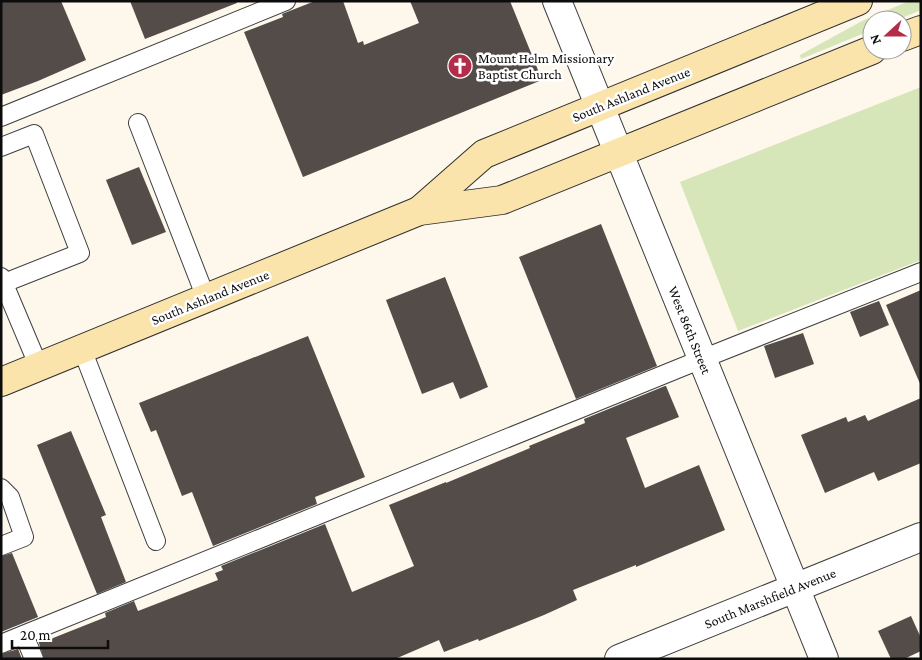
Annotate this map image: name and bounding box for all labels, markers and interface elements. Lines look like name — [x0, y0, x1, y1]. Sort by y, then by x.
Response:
north arrow — [862, 10, 912, 60]
text: N — [866, 32, 884, 47]
place label: Mount Helm Missionary Baptist Church — [478, 50, 615, 82]
church icon: Mount Helm Missionary Baptist Church — [447, 53, 473, 79]
street label: South Ashland Avenue — [570, 63, 692, 125]
street label: South Ashland Avenue — [149, 266, 271, 328]
street label: West 86th Street — [665, 284, 715, 377]
street label: South Marshfield Avenue — [702, 564, 838, 632]
scale bar — [12, 618, 109, 650]
text: 20 m — [20, 627, 51, 643]

